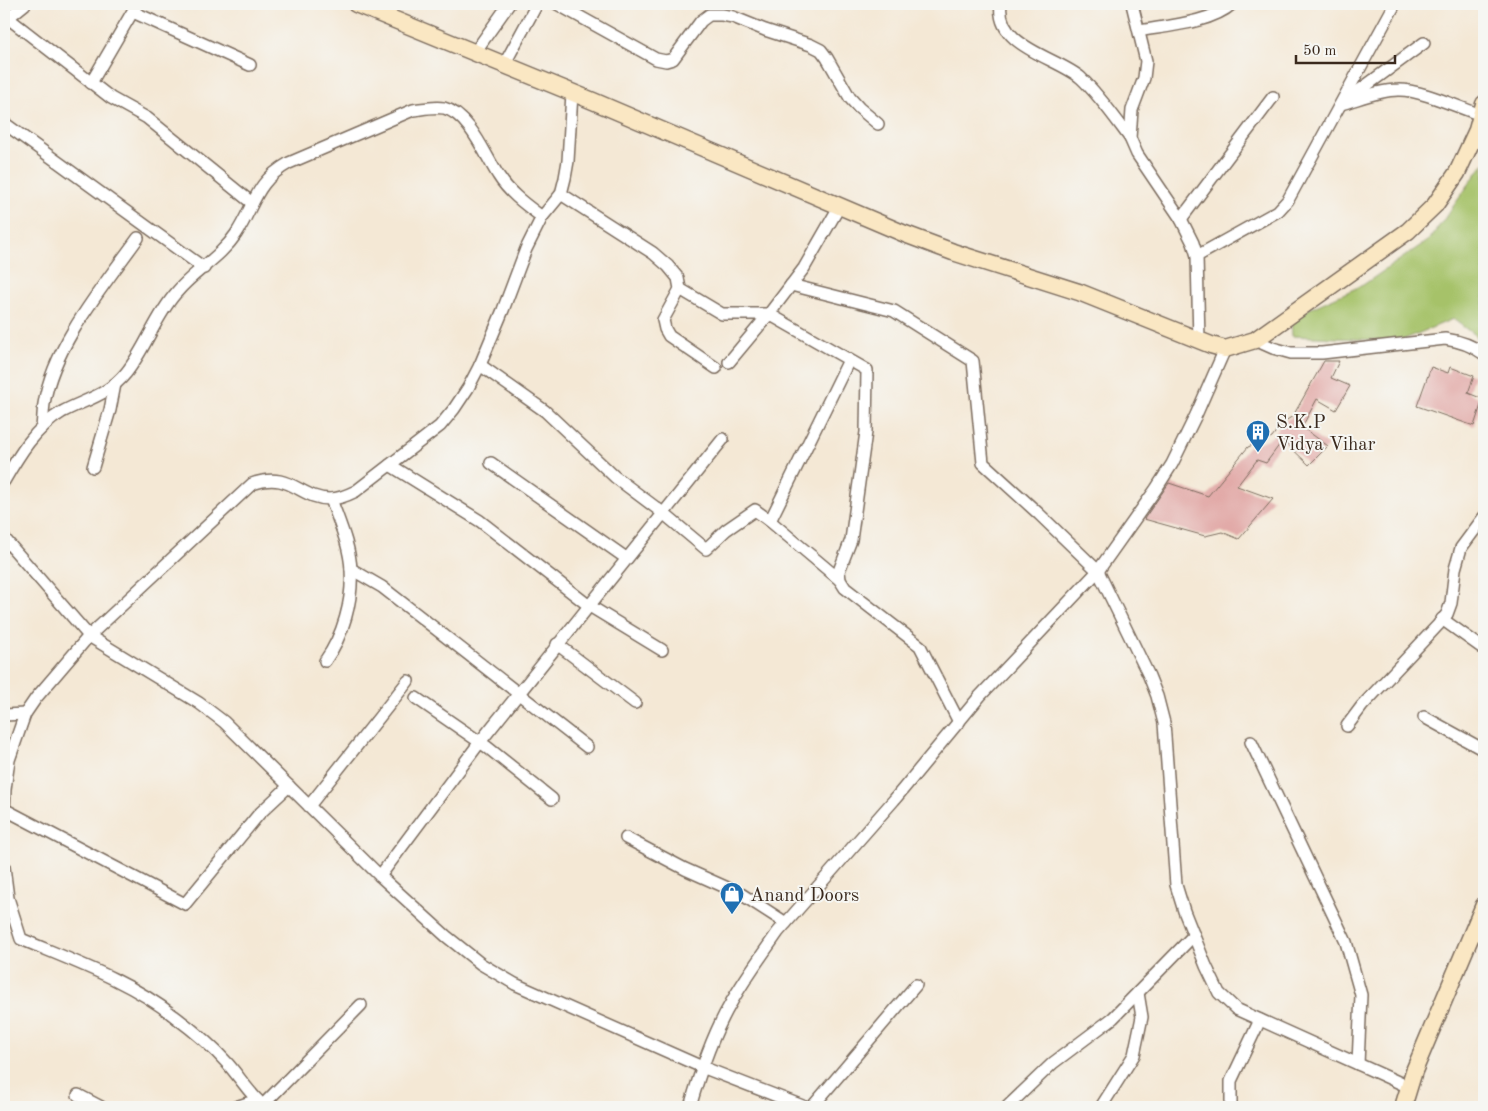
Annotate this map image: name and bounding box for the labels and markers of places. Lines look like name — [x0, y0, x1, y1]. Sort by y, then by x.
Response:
place label: S.K.P Vidya Vihar — [1276, 414, 1376, 455]
building icon: S.K.P Vidya Vihar — [1245, 419, 1271, 453]
shop icon: Anand Doors — [719, 881, 745, 915]
place label: Anand Doors — [750, 887, 859, 906]

